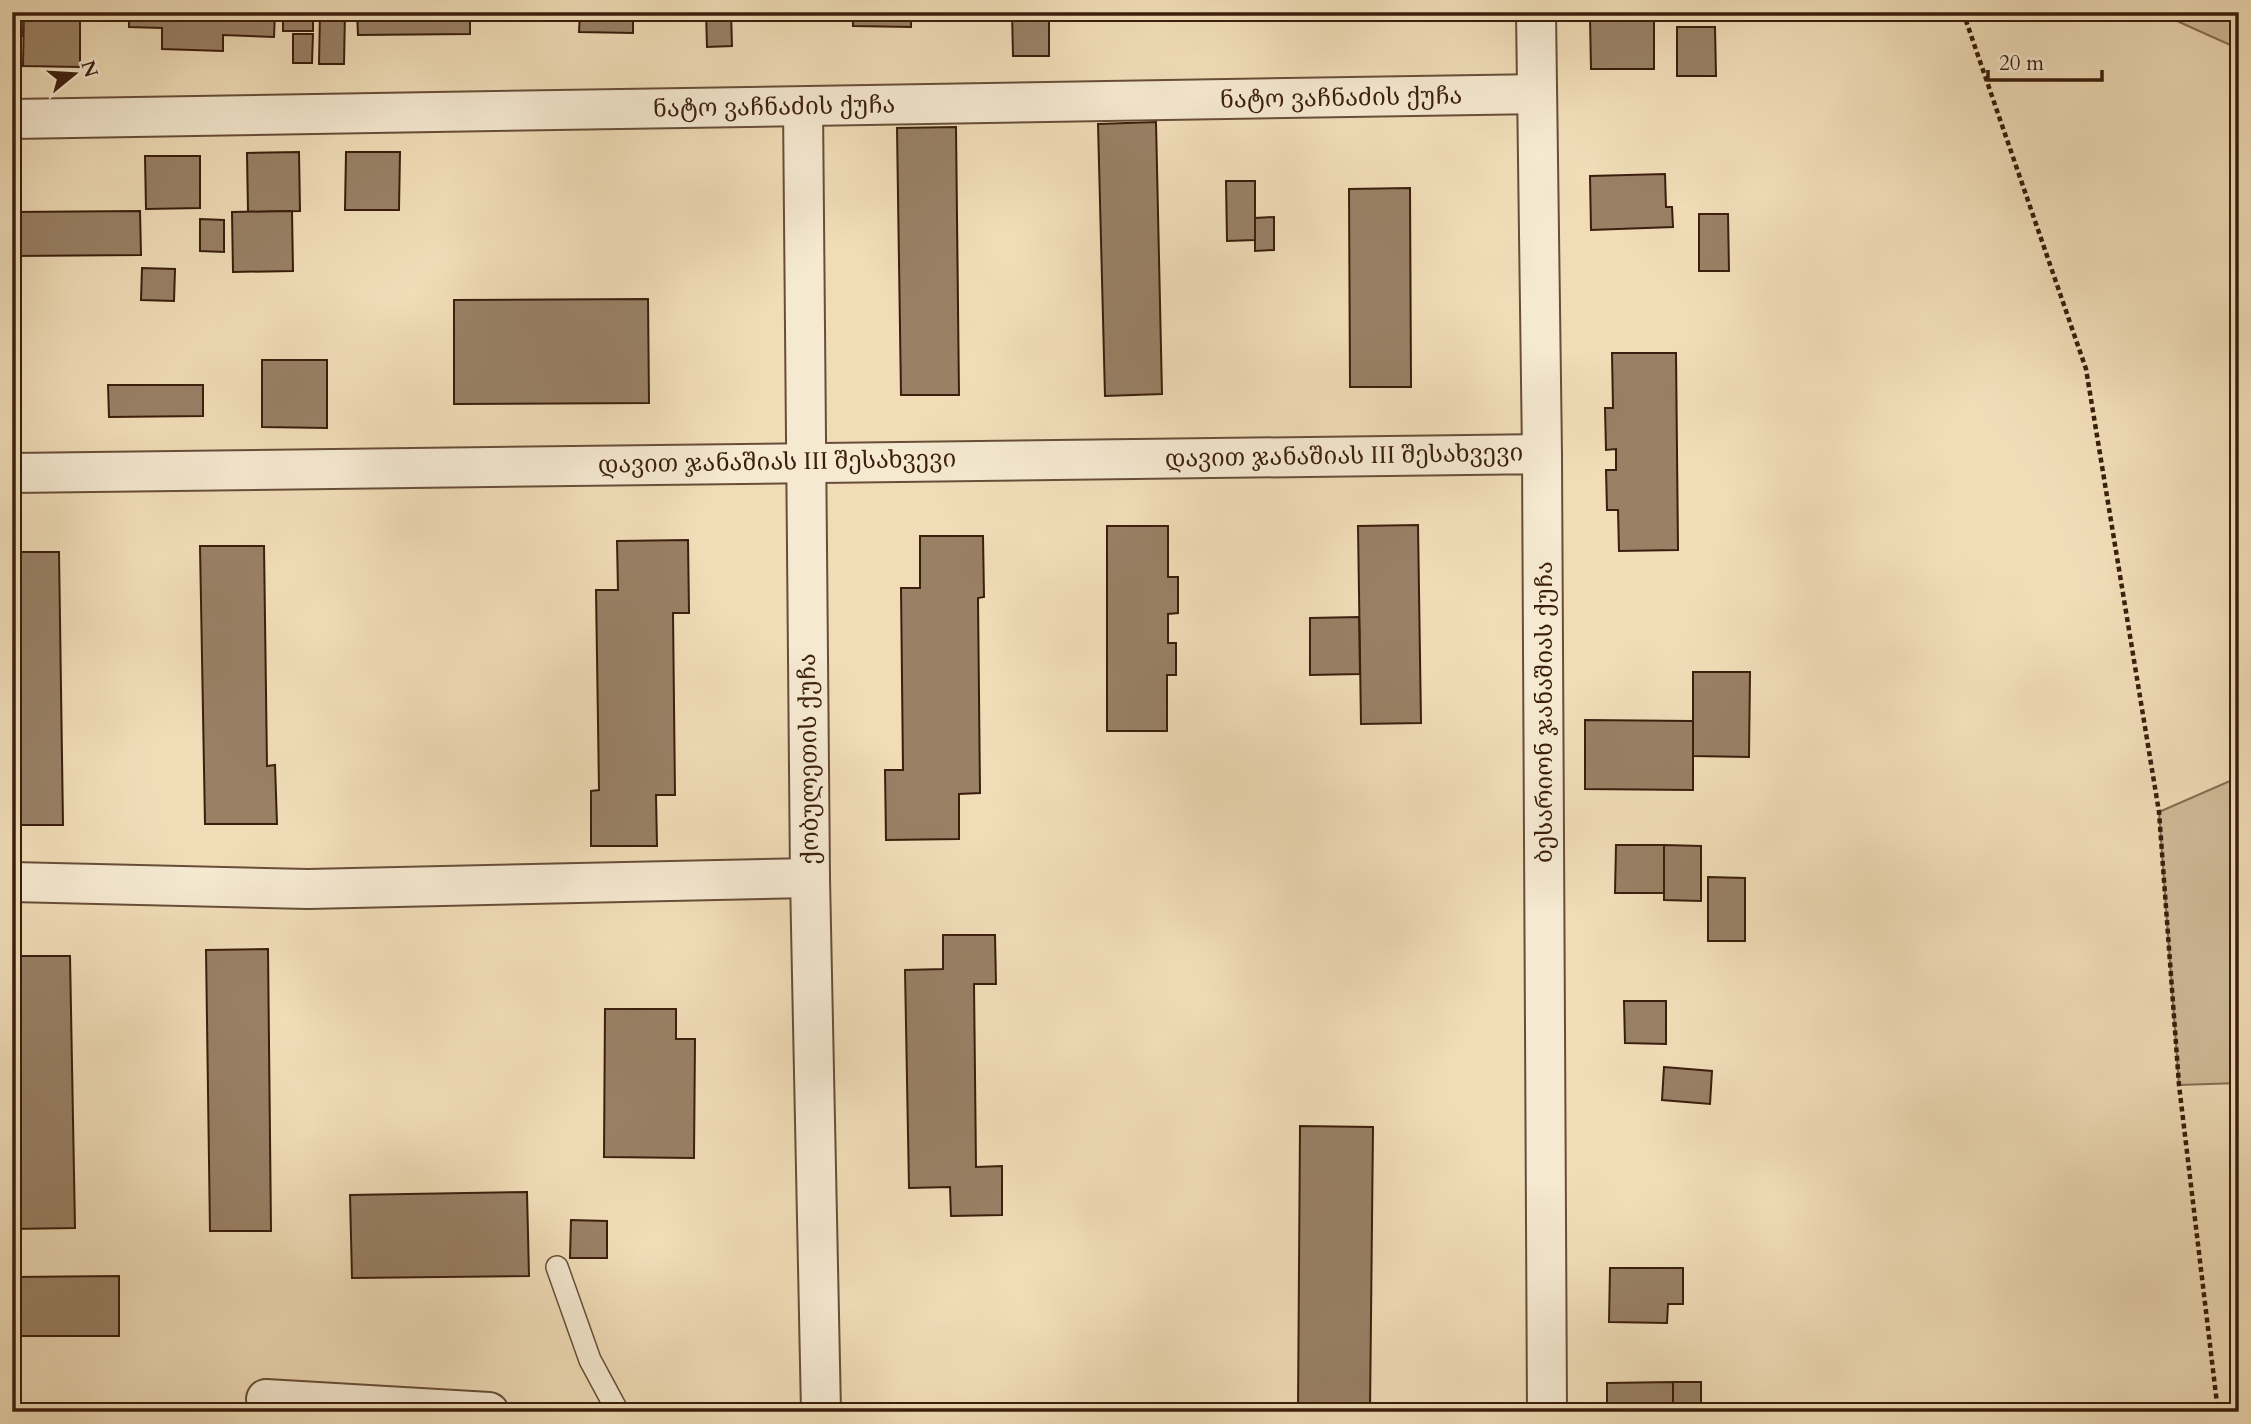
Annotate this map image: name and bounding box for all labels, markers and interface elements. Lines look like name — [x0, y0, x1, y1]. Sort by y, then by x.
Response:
north arrow — [38, 38, 108, 108]
scale bar — [1988, 38, 2102, 82]
text: 20 m — [1999, 49, 2044, 78]
text: N — [74, 57, 104, 81]
street label: ნატო ვაჩნაძის ქუჩა — [1219, 79, 1463, 117]
street label: ნატო ვაჩნაძის ქუჩა — [652, 88, 896, 126]
street label: დავით ჯანაშიას III შესახვევი — [1165, 436, 1523, 476]
street label: დავით ჯანაშიას III შესახვევი — [598, 442, 956, 482]
street label: ბესარიონ ჯანაშიას ქუჩა — [1528, 561, 1561, 863]
street label: ქობულეთის ქუჩა — [791, 653, 827, 865]

